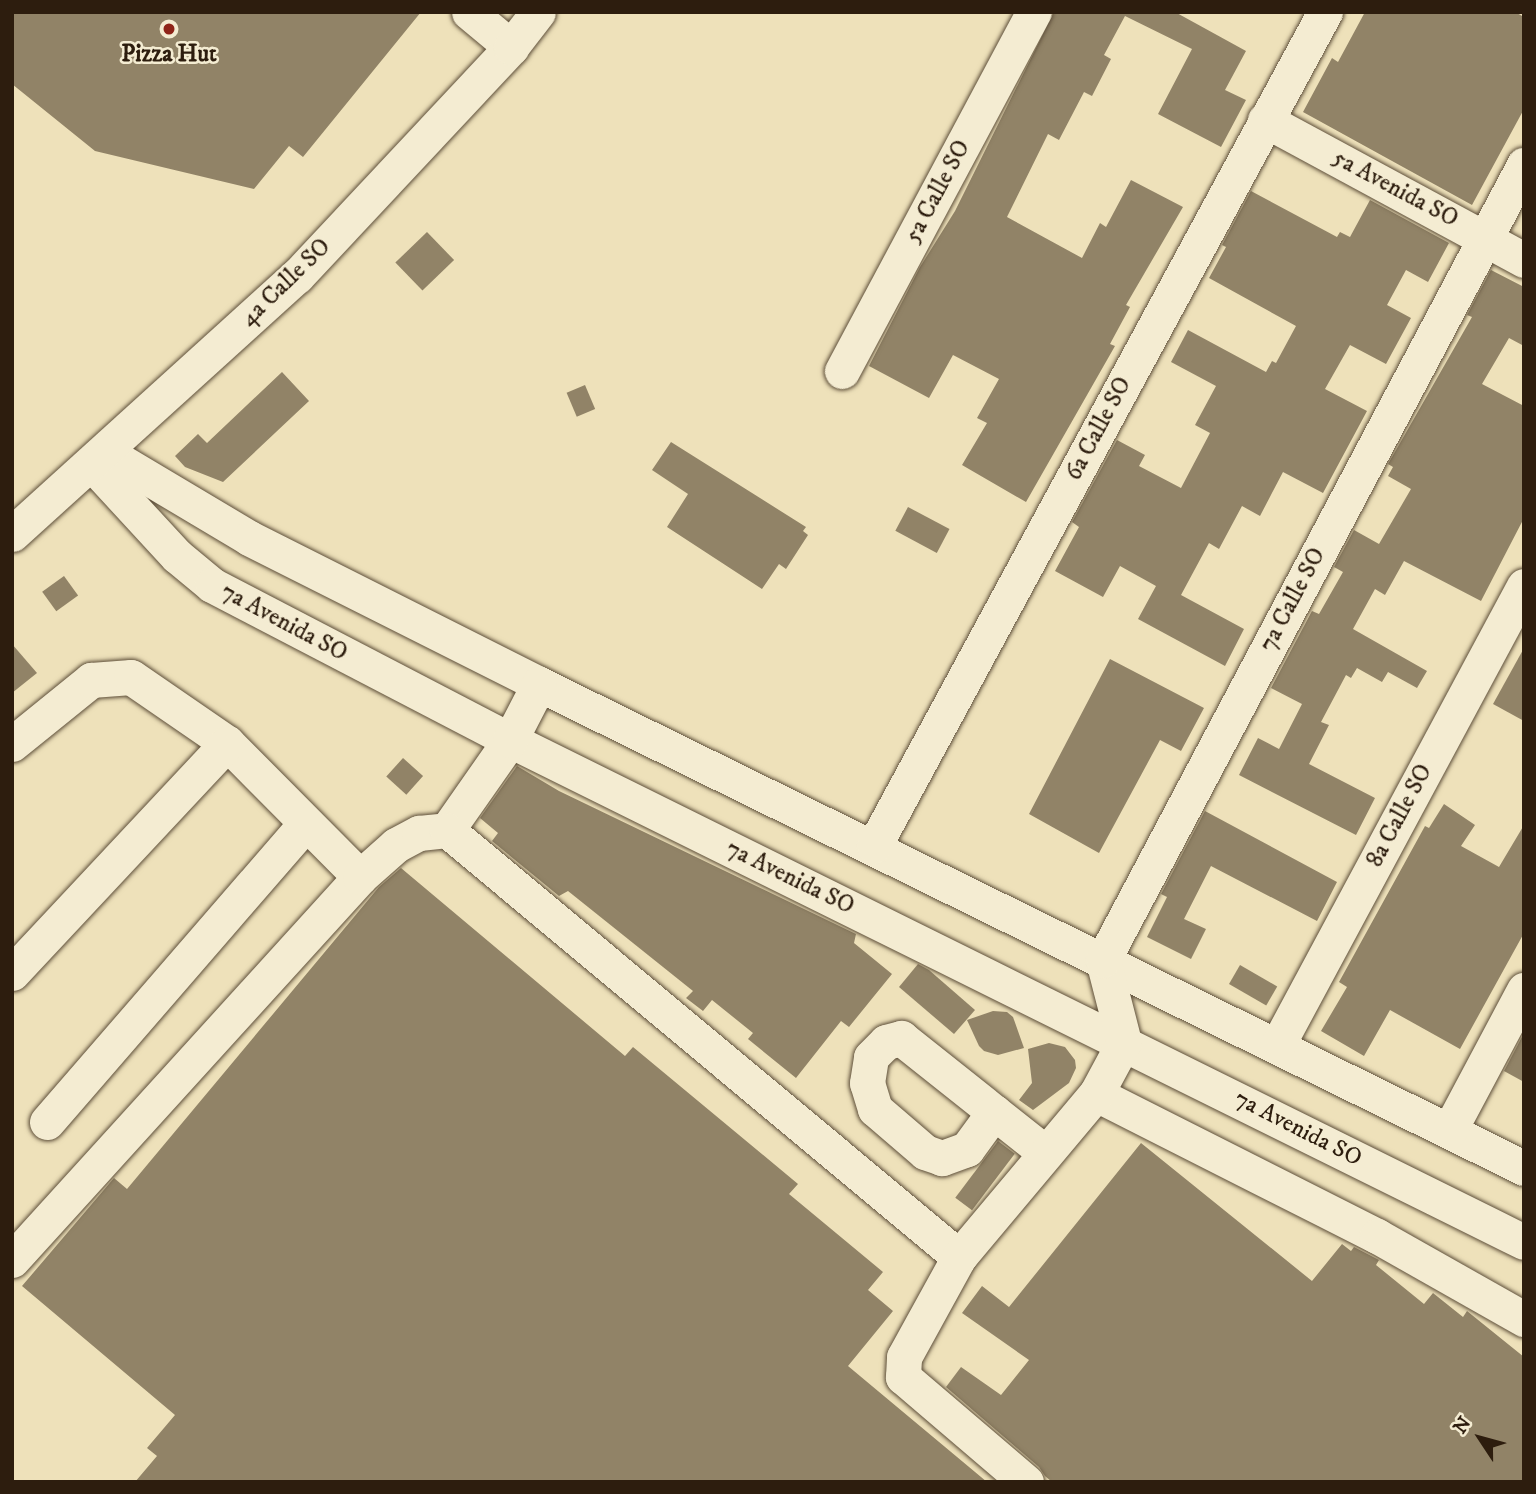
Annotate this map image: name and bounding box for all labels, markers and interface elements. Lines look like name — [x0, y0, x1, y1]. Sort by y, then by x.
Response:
marker: Pizza Hut — [161, 21, 177, 37]
place label: Pizza Hut — [121, 41, 217, 69]
street label: 5a Calle SO — [899, 136, 977, 248]
street label: 5a Avenida SO — [1327, 144, 1463, 234]
street label: 4a Calle SO — [235, 233, 337, 333]
street label: 6a Calle SO — [1060, 372, 1138, 486]
street label: 7a Calle SO — [1254, 543, 1332, 657]
street label: 7a Avenida SO — [216, 578, 352, 668]
street label: 8a Calle SO — [1361, 760, 1439, 872]
street label: 7a Avenida SO — [721, 835, 859, 921]
street label: 7a Avenida SO — [1230, 1085, 1366, 1173]
north arrow — [1445, 1403, 1515, 1473]
text: N — [1449, 1412, 1476, 1438]

